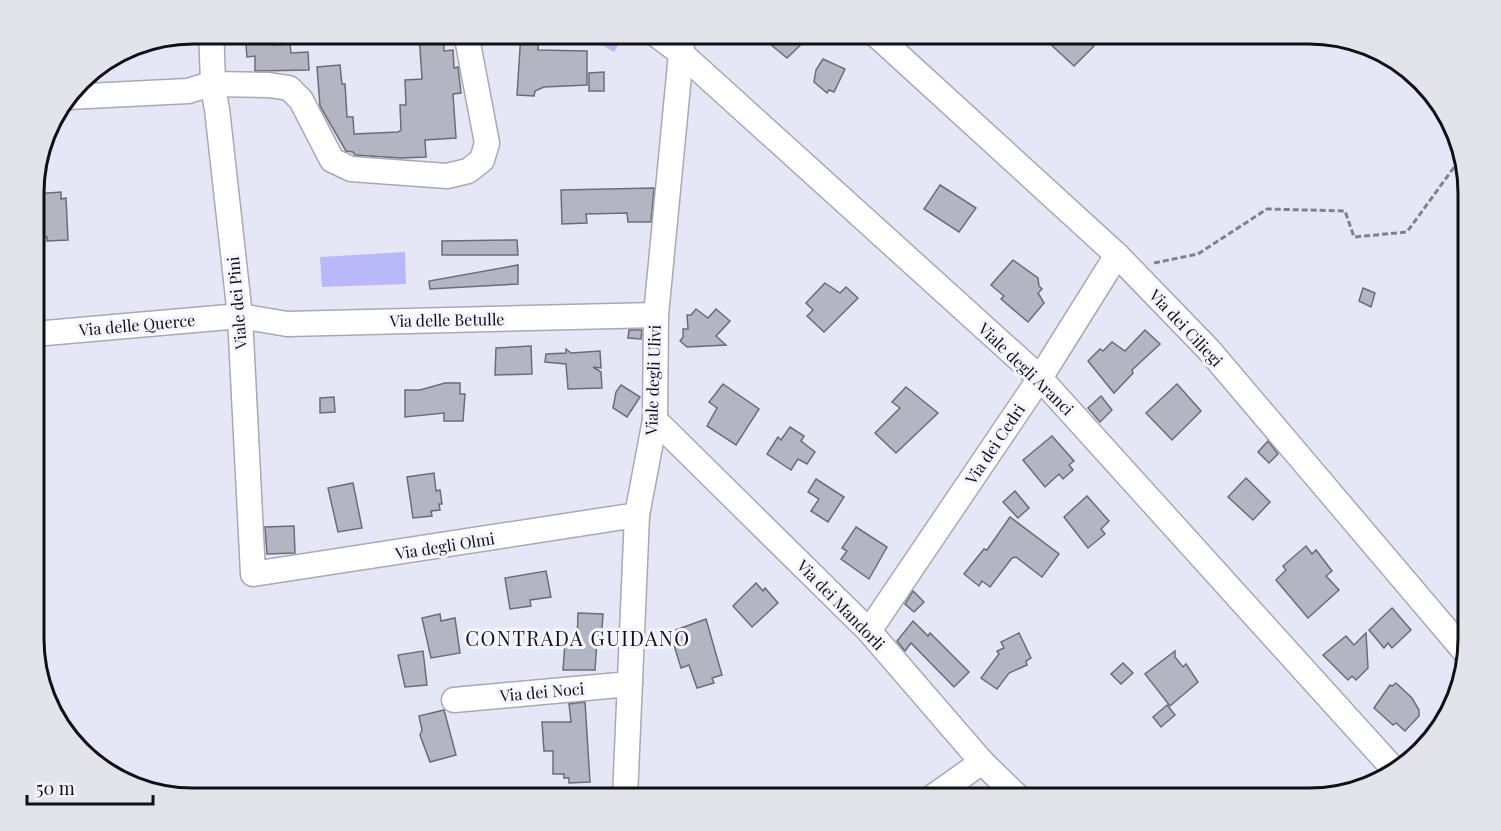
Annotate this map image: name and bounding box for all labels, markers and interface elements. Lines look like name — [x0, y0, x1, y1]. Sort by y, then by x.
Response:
street label: Viale dei Pini — [222, 255, 251, 351]
street label: Via dei Ciliegi — [1144, 284, 1228, 371]
street label: Via delle Betulle — [388, 308, 504, 331]
street label: Via delle Querce — [77, 309, 196, 340]
street label: Viale degli Aranci — [974, 317, 1079, 420]
street label: Viale degli Ulivi — [640, 324, 665, 436]
street label: Via dei Cedri — [959, 399, 1029, 489]
street label: Via degli Olmi — [393, 527, 496, 564]
street label: Via dei Mandorli — [792, 554, 890, 654]
district label: CONTRADA GUIDANO — [465, 624, 691, 651]
street label: Via dei Noci — [498, 677, 585, 706]
scale bar — [27, 768, 153, 806]
text: 50 m — [36, 776, 75, 800]

